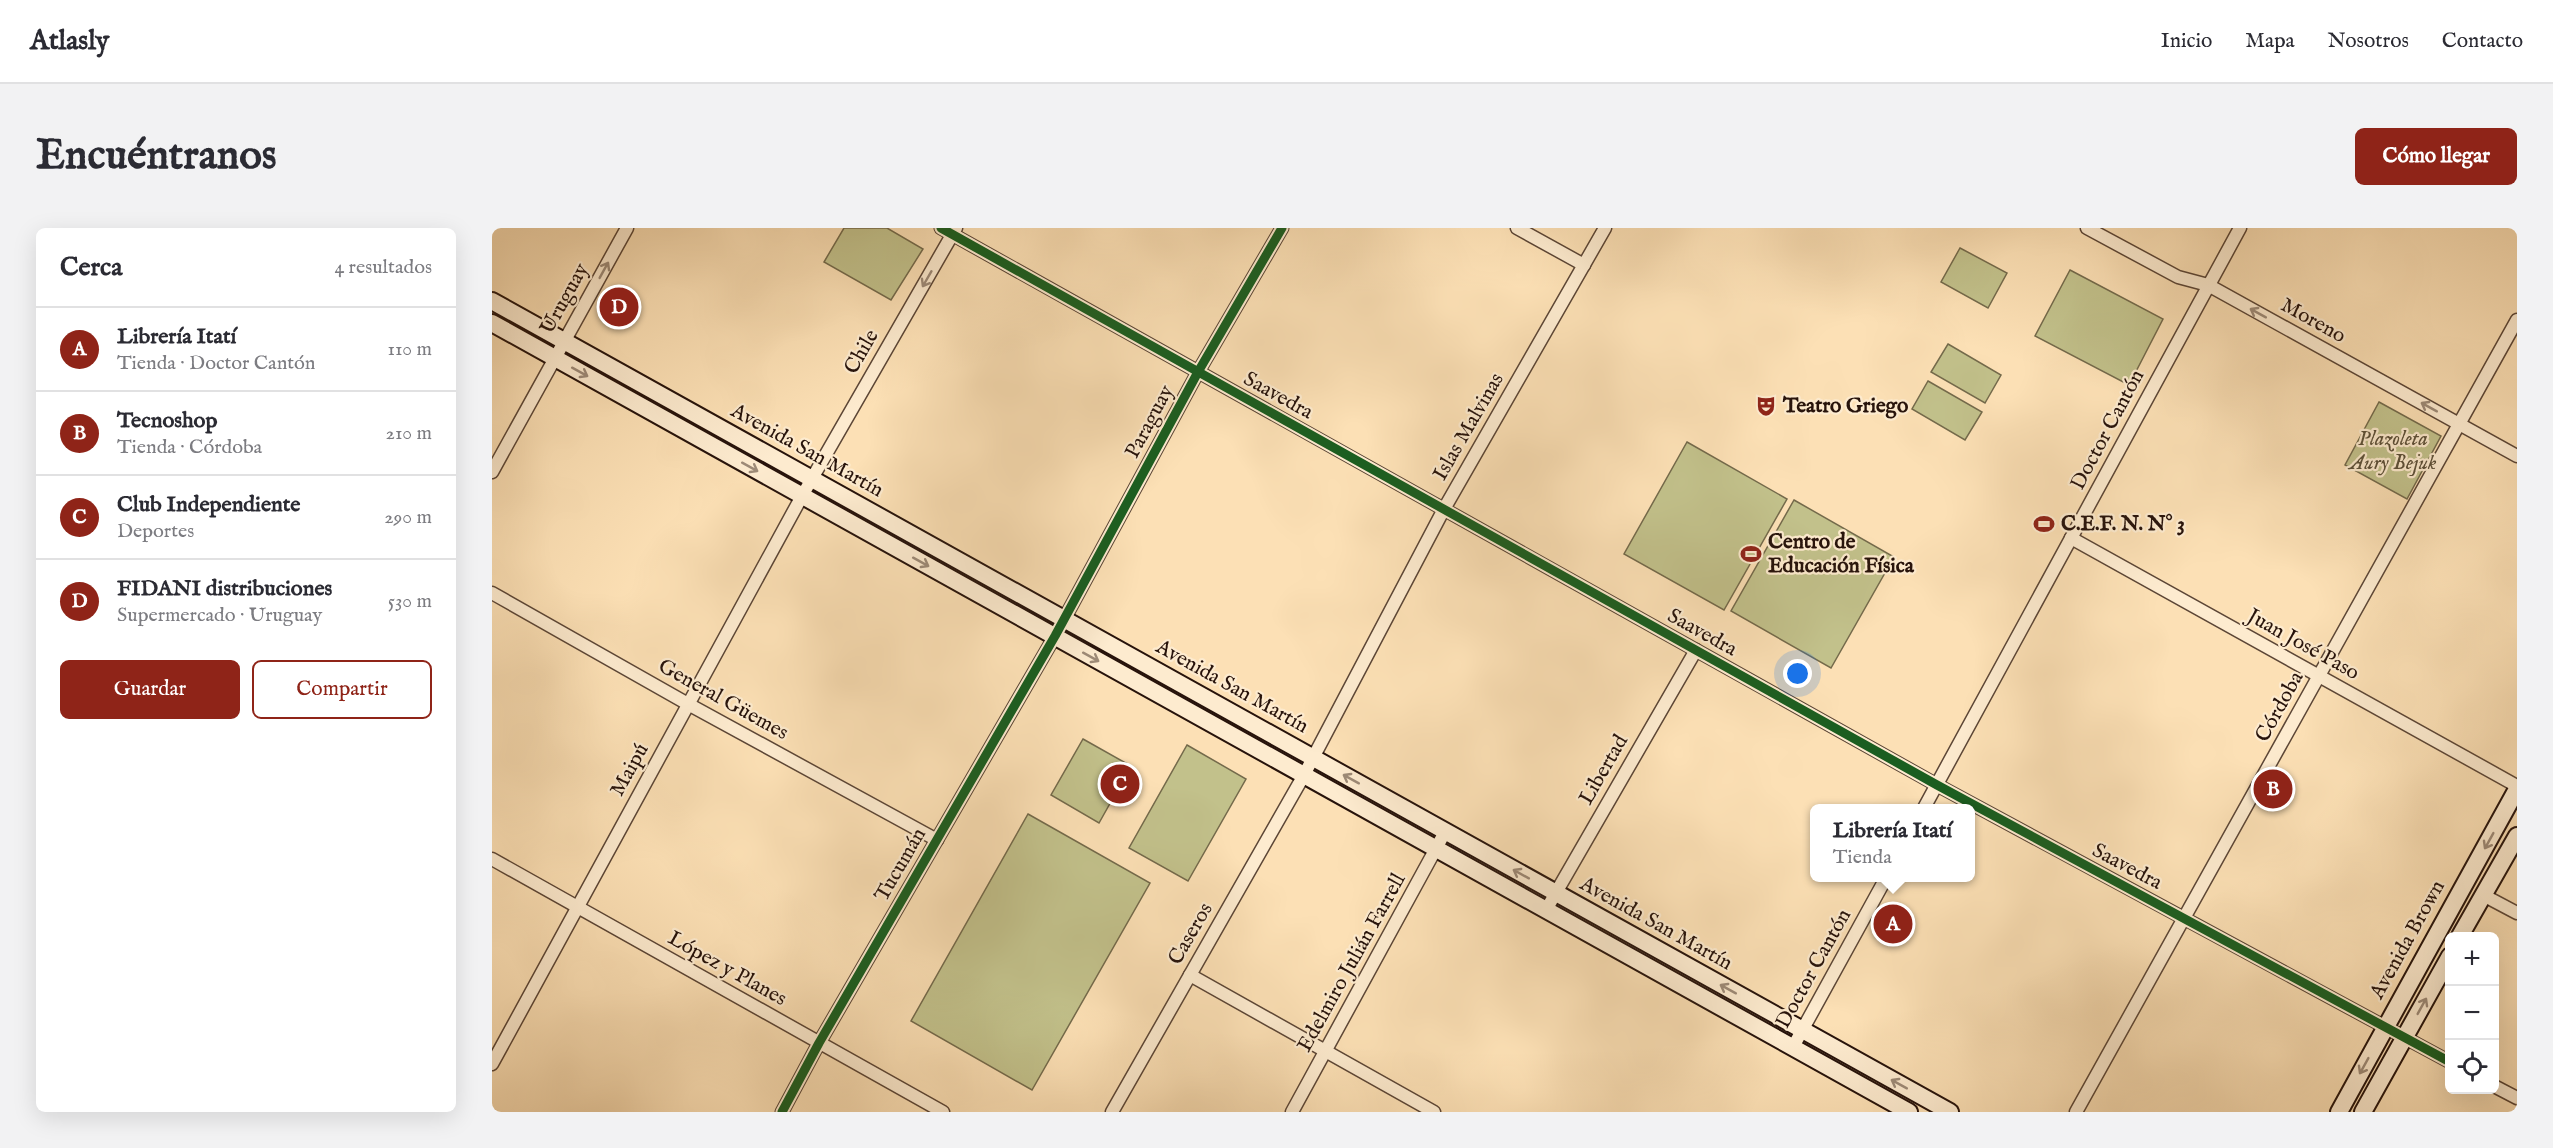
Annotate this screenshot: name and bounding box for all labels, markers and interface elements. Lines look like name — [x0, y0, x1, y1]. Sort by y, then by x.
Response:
text: Atlasly — [30, 24, 109, 59]
text: Inicio — [2161, 28, 2212, 55]
text: Mapa — [2245, 28, 2295, 55]
text: Nosotros — [2328, 28, 2409, 55]
text: Contacto — [2442, 28, 2523, 55]
button: Cómo llegar — [2355, 128, 2517, 185]
text: Encuéntranos — [36, 130, 277, 183]
text: Cerca — [60, 251, 122, 284]
text: 4 resultados — [334, 255, 432, 280]
street label: Uruguay — [534, 258, 596, 339]
one-way arrow — [598, 262, 610, 279]
one-way arrow — [921, 270, 933, 287]
pin: D — [600, 284, 638, 329]
street label: Moreno — [2276, 292, 2350, 350]
one-way arrow — [2250, 307, 2268, 318]
text: Librería Itatí — [117, 323, 236, 351]
street label: Chile — [839, 325, 886, 379]
text: A — [73, 337, 86, 362]
text: 110 m — [388, 337, 432, 362]
text: Tienda · Doctor Cantón — [117, 351, 315, 376]
street label: Doctor Cantón — [2065, 365, 2151, 495]
one-way arrow — [571, 366, 588, 378]
street label: Saavedra — [1238, 366, 1318, 427]
street label: Islas Malvinas — [1427, 368, 1511, 486]
street label: Paraguay — [1119, 380, 1181, 463]
place label: Teatro Griego — [1782, 393, 1909, 420]
theatre icon: Teatro Griego — [1754, 394, 1778, 418]
street label: Avenida San Martín — [725, 397, 888, 504]
one-way arrow — [2421, 401, 2438, 413]
text: Tecnoshop — [117, 407, 217, 435]
text: B — [73, 421, 86, 446]
text: 210 m — [386, 421, 432, 446]
park label: Plazoleta Aury Bejuk — [2347, 426, 2437, 477]
text: Tienda · Córdoba — [117, 435, 262, 460]
one-way arrow — [741, 461, 758, 473]
text: Club Independiente — [117, 491, 300, 519]
text: C — [72, 505, 87, 530]
text: 290 m — [384, 505, 432, 530]
place label: C.E.F. N. N° 3 — [2061, 511, 2185, 538]
sports icon: C.E.F. N. N° 3 — [2032, 512, 2056, 536]
text: Deportes — [117, 519, 194, 544]
place label: Centro de Educación Física — [1768, 529, 1915, 580]
sports icon: Centro de Educación Física — [1739, 542, 1763, 566]
one-way arrow — [911, 557, 929, 568]
text: FIDANI distribuciones — [117, 575, 332, 603]
text: D — [71, 589, 88, 614]
text: 530 m — [388, 589, 432, 614]
street label: Juan José Paso — [2240, 602, 2364, 687]
text: Supermercado · Uruguay — [117, 603, 322, 628]
street label: Saavedra — [1662, 603, 1742, 664]
street label: Avenida San Martín — [1150, 633, 1313, 740]
one-way arrow — [1082, 651, 1099, 663]
street label: General Güemes — [653, 653, 793, 747]
your location — [1783, 659, 1812, 688]
button: Guardar — [60, 660, 240, 719]
button: Compartir — [252, 660, 432, 719]
street label: Córdoba — [2250, 666, 2311, 747]
street label: Libertad — [1573, 729, 1635, 810]
street label: Maipú — [604, 739, 656, 801]
pin: C — [1100, 762, 1140, 806]
pin: B — [2254, 766, 2292, 812]
one-way arrow — [1343, 773, 1360, 785]
popup — [1810, 804, 1975, 882]
text: Librería Itatí — [1833, 817, 1952, 845]
street label: Tucumán — [869, 823, 933, 907]
one-way arrow — [2483, 831, 2494, 849]
street label: Saavedra — [2087, 837, 2167, 897]
text: Tienda — [1833, 845, 1892, 870]
one-way arrow — [1513, 868, 1530, 880]
street label: Edelmiro Julián Farrell — [1292, 869, 1412, 1057]
street label: Avenida San Martín — [1574, 870, 1737, 977]
street label: Avenida Brown — [2364, 876, 2452, 1005]
street label: Caseros — [1162, 898, 1220, 970]
pin: A — [1874, 902, 1912, 946]
street label: Doctor Cantón — [1770, 904, 1858, 1034]
street label: López y Planes — [663, 925, 791, 1013]
map controls — [2445, 932, 2499, 1094]
button: + — [2445, 932, 2499, 986]
one-way arrow — [1720, 983, 1737, 995]
button: − — [2445, 986, 2499, 1040]
one-way arrow — [2417, 997, 2428, 1015]
button: locate — [2445, 1040, 2499, 1094]
one-way arrow — [2358, 1057, 2369, 1075]
one-way arrow — [1891, 1078, 1908, 1090]

